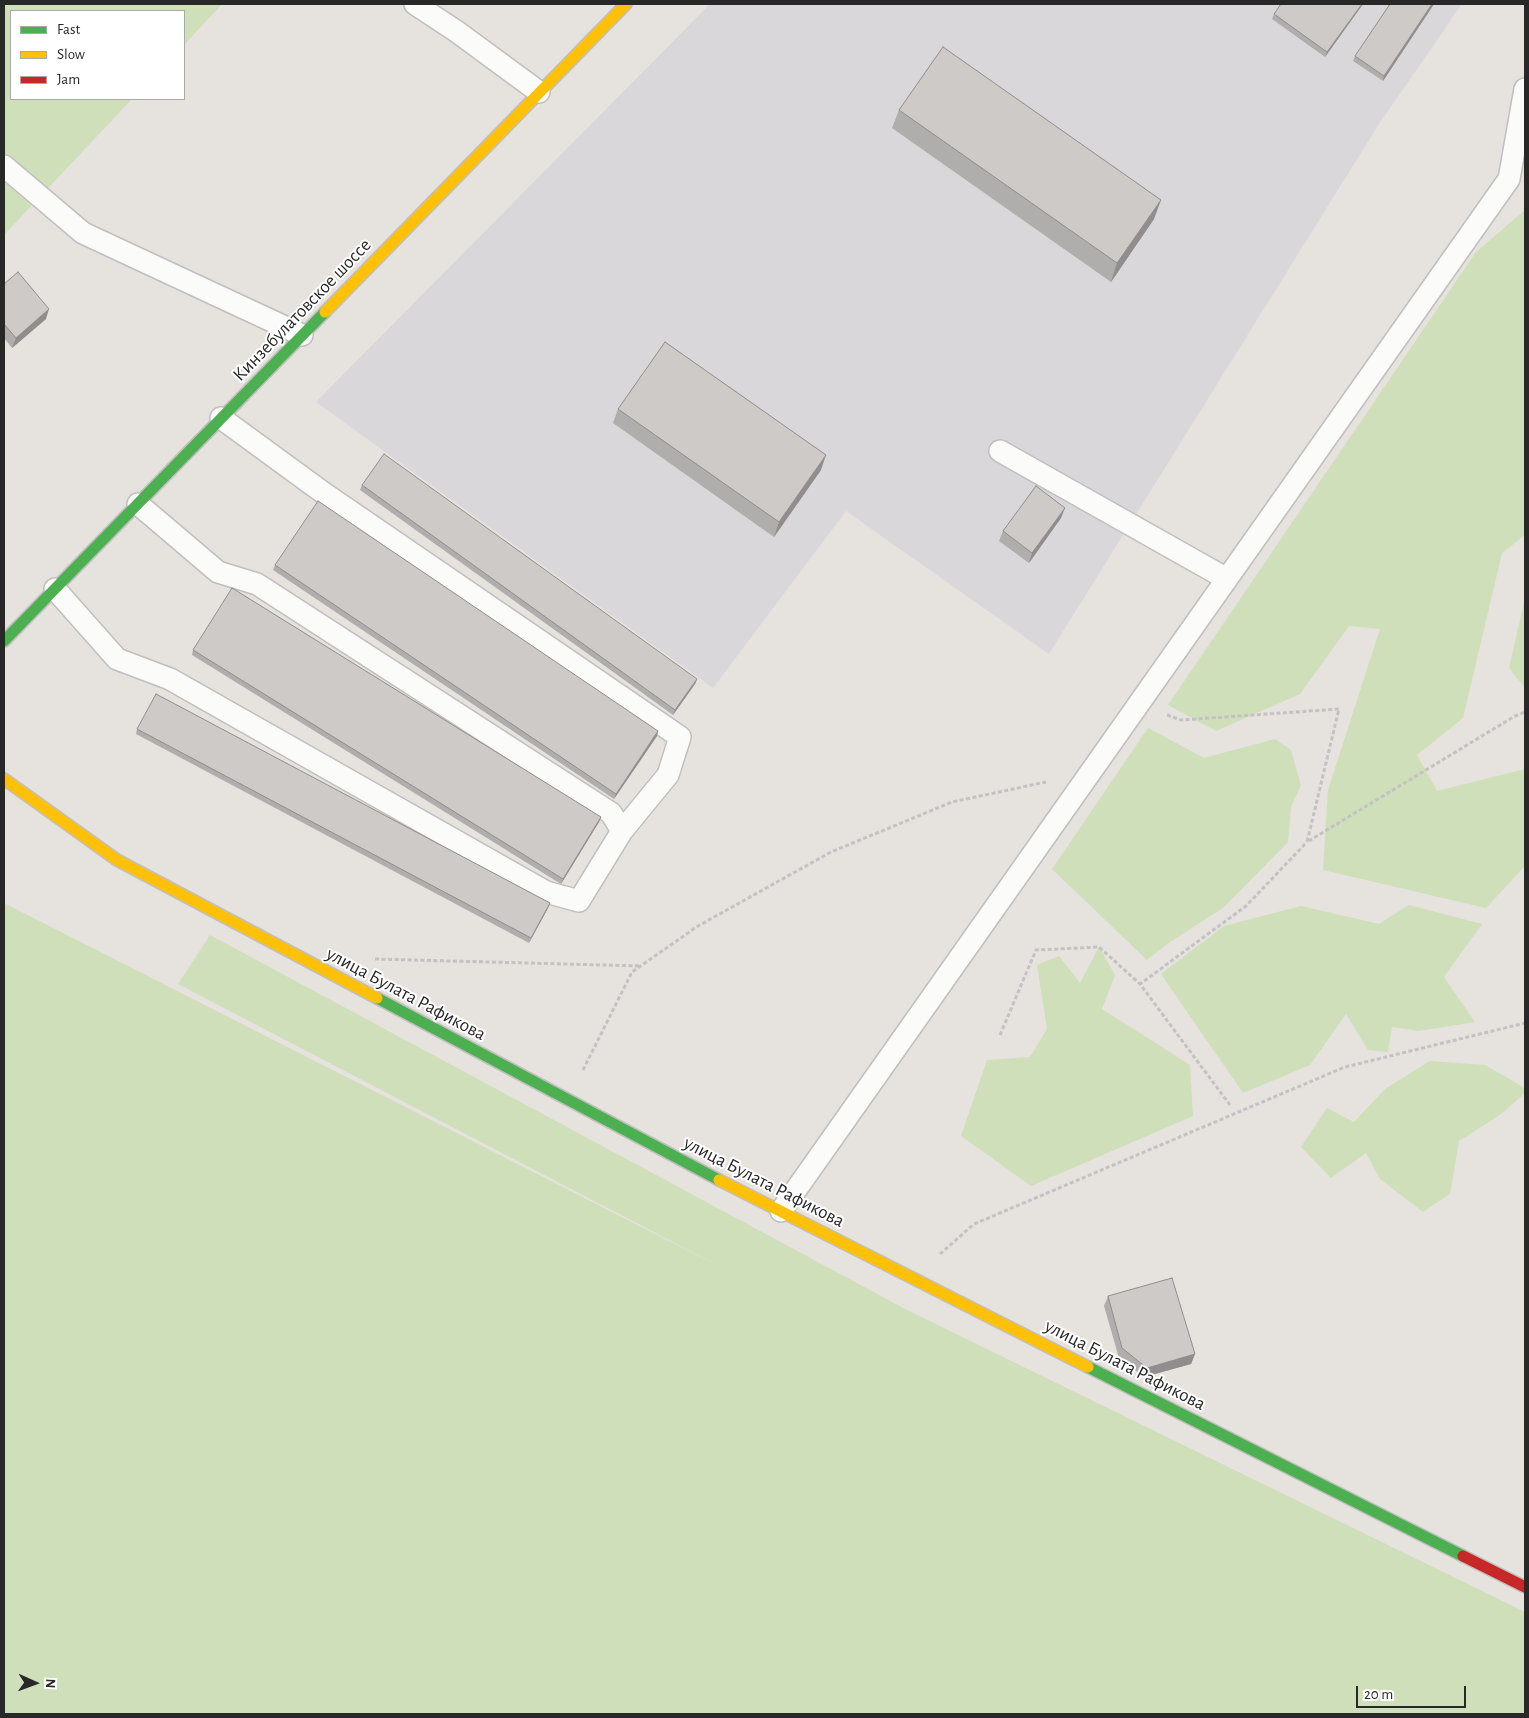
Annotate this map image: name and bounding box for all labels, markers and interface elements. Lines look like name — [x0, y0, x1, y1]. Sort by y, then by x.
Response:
legend — [10, 10, 185, 100]
text: Fast — [57, 22, 80, 37]
text: Slow — [57, 47, 85, 62]
text: Jam — [57, 72, 80, 87]
street label: Кинзебулатовское шоссе — [228, 234, 376, 386]
street label: улица Булата Рафикова — [322, 942, 490, 1046]
street label: улица Булата Рафикова — [680, 1132, 848, 1232]
street label: улица Булата Рафикова — [1041, 1315, 1209, 1415]
north arrow — [10, 1658, 60, 1708]
scale bar — [1359, 1676, 1469, 1708]
text: N — [43, 1678, 57, 1689]
text: 20 m — [1364, 1687, 1393, 1702]

